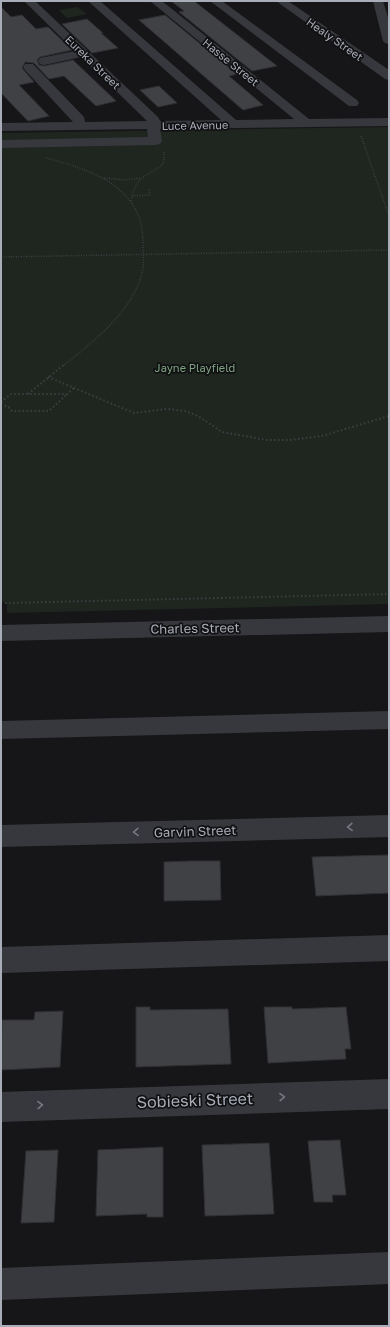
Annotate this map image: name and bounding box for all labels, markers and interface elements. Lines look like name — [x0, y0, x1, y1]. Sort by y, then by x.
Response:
street label: Healy Street — [304, 15, 366, 63]
street label: Eureka Street — [63, 32, 123, 92]
street label: Hasse Street — [201, 36, 261, 88]
street label: Luce Avenue — [162, 118, 228, 132]
park label: Jayne Playfield — [155, 361, 235, 374]
street label: Charles Street — [150, 619, 240, 637]
street label: Garvin Street — [154, 822, 236, 840]
one-way arrow — [347, 823, 353, 831]
one-way arrow — [133, 828, 139, 837]
street label: Sobieski Street — [136, 1088, 254, 1112]
one-way arrow — [279, 1093, 285, 1101]
one-way arrow — [37, 1101, 43, 1110]

